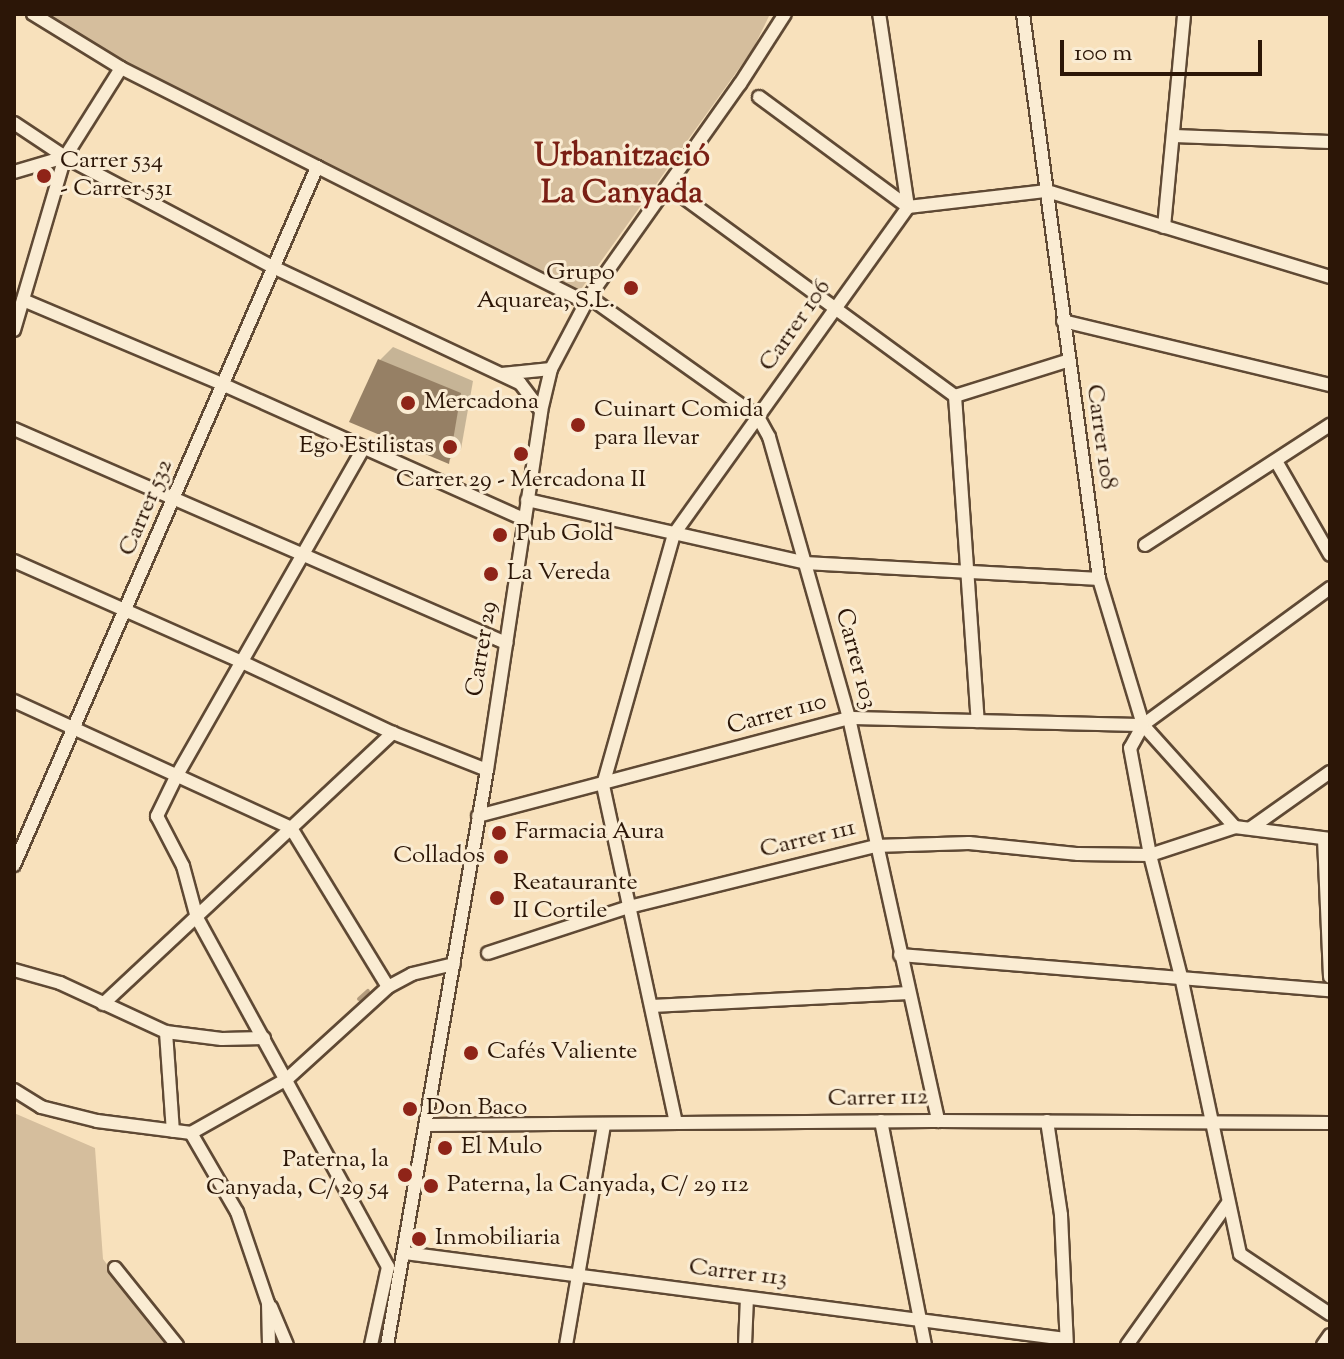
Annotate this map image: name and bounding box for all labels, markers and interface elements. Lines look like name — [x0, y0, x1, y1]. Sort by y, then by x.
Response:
scale bar — [1064, 24, 1266, 74]
text: 100 m — [1074, 37, 1132, 71]
district label: Urbanització La Canyada — [534, 139, 710, 214]
place label: Carrer 534 - Carrer 531 — [60, 148, 172, 204]
marker: Carrer 534 - Carrer 531 — [35, 167, 53, 185]
place label: Grupo Aquarea, S.L. — [476, 260, 615, 316]
street label: Carrer 106 — [754, 274, 838, 378]
marker: Grupo Aquarea, S.L. — [622, 279, 640, 297]
street label: Carrer 108 — [1078, 383, 1122, 491]
place label: Mercadona — [424, 389, 539, 417]
marker: Mercadona — [399, 394, 417, 412]
place label: Cuinart Comida para llevar — [594, 397, 764, 453]
marker: Cuinart Comida para llevar — [569, 416, 587, 434]
place label: Ego Estilistas — [299, 433, 434, 461]
marker: Ego Estilistas — [441, 438, 459, 456]
marker: Carrer 29 - Mercadona II — [512, 445, 530, 463]
street label: Carrer 532 — [114, 455, 180, 561]
place label: Carrer 29 - Mercadona II — [396, 467, 646, 495]
place label: Pub Gold — [516, 521, 614, 549]
marker: Pub Gold — [491, 526, 509, 544]
place label: La Vereda — [507, 560, 611, 588]
marker: La Vereda — [482, 565, 500, 583]
street label: Carrer 29 — [461, 599, 505, 699]
street label: Carrer 103 — [828, 605, 882, 713]
street label: Carrer 110 — [724, 688, 830, 742]
street label: Carrer 111 — [757, 814, 859, 866]
place label: Farmacia Aura — [515, 819, 665, 847]
marker: Farmacia Aura — [490, 824, 508, 842]
place label: Collados — [393, 843, 485, 871]
marker: Collados — [492, 848, 510, 866]
place label: Reataurante II Cortile — [513, 870, 638, 926]
marker: Reataurante II Cortile — [488, 889, 506, 907]
place label: Cafés Valiente — [487, 1039, 638, 1067]
marker: Cafés Valiente — [462, 1044, 480, 1062]
street label: Carrer 112 — [827, 1084, 929, 1114]
place label: Don Baco — [426, 1095, 527, 1123]
marker: Don Baco — [401, 1100, 419, 1118]
place label: El Mulo — [461, 1134, 542, 1162]
marker: El Mulo — [436, 1139, 454, 1157]
place label: Paterna, la Canyada, C/ 29 54 — [206, 1147, 389, 1203]
marker: Paterna, la Canyada, C/ 29 54 — [396, 1166, 414, 1184]
place label: Paterna, la Canyada, C/ 29 112 — [447, 1172, 749, 1200]
marker: Paterna, la Canyada, C/ 29 112 — [422, 1177, 440, 1195]
place label: Inmobiliaria — [435, 1225, 561, 1253]
marker: Inmobiliaria — [410, 1230, 428, 1248]
street label: Carrer 113 — [687, 1254, 789, 1294]

